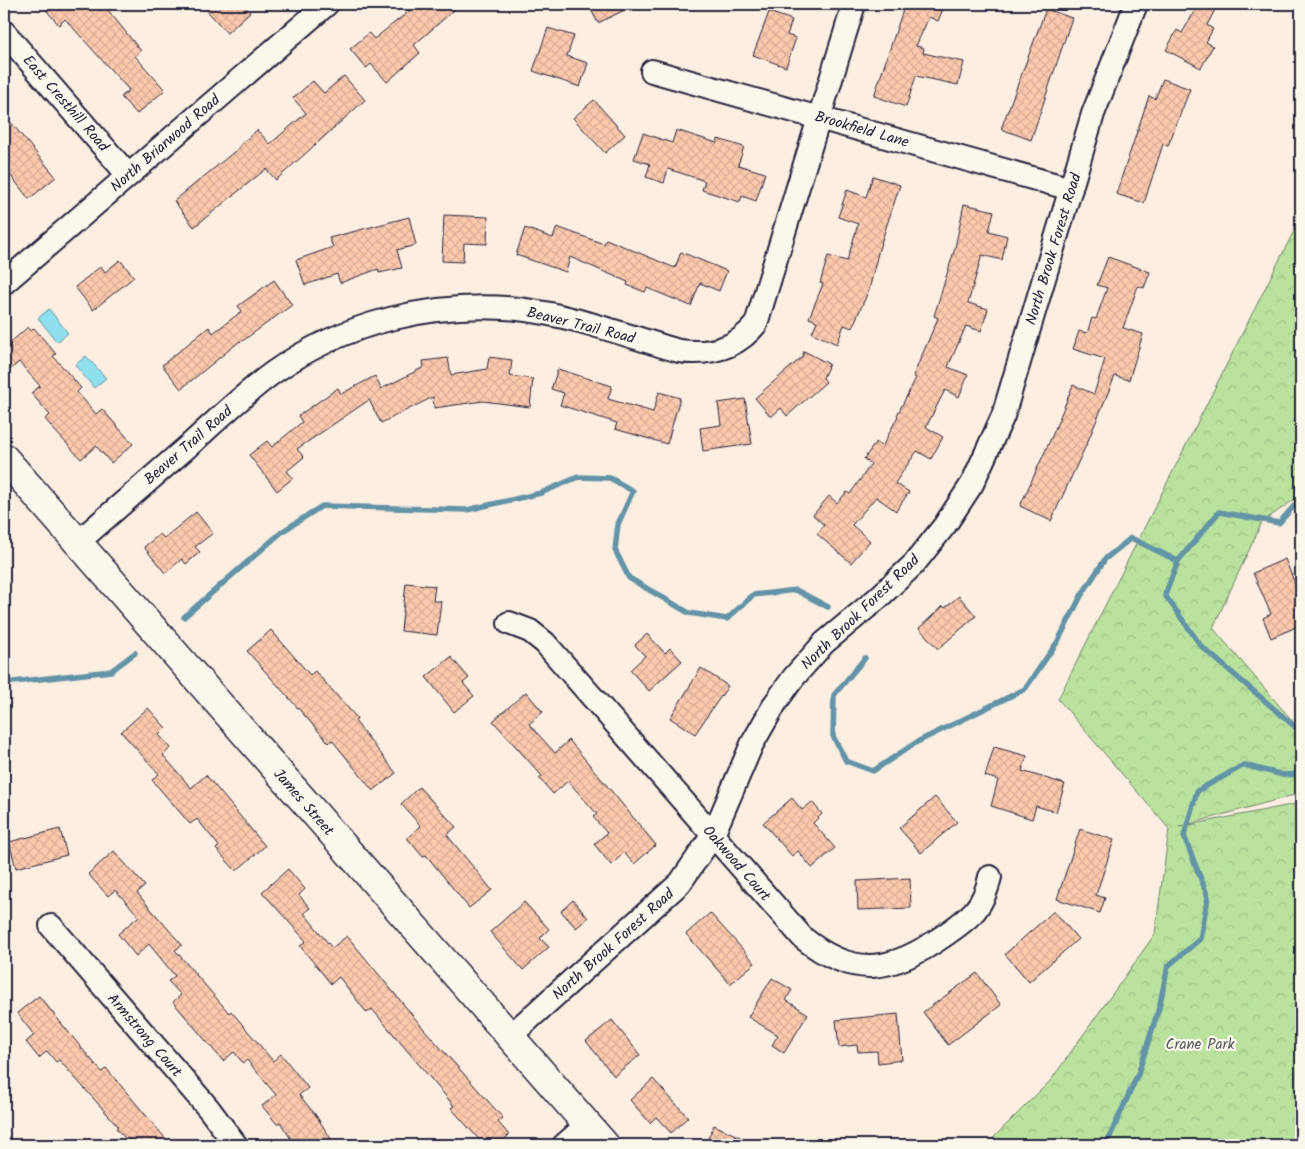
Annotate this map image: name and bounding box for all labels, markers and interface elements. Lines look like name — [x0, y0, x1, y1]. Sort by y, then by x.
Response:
street label: East Cresthill Road — [16, 50, 115, 158]
street label: North Briarwood Road — [105, 89, 226, 198]
street label: Brookfield Lane — [812, 105, 912, 155]
street label: North Brook Forest Road — [1019, 170, 1089, 328]
street label: Beaver Trail Road — [524, 301, 638, 351]
street label: Beaver Trail Road — [139, 400, 239, 491]
street label: North Brook Forest Road — [796, 549, 926, 676]
street label: James Street — [267, 763, 340, 842]
street label: Oakwood Court — [696, 820, 776, 907]
street label: North Brook Forest Road — [547, 883, 681, 1006]
street label: Armstrong Court — [101, 988, 188, 1083]
park label: Crane Park — [1166, 1033, 1235, 1057]

